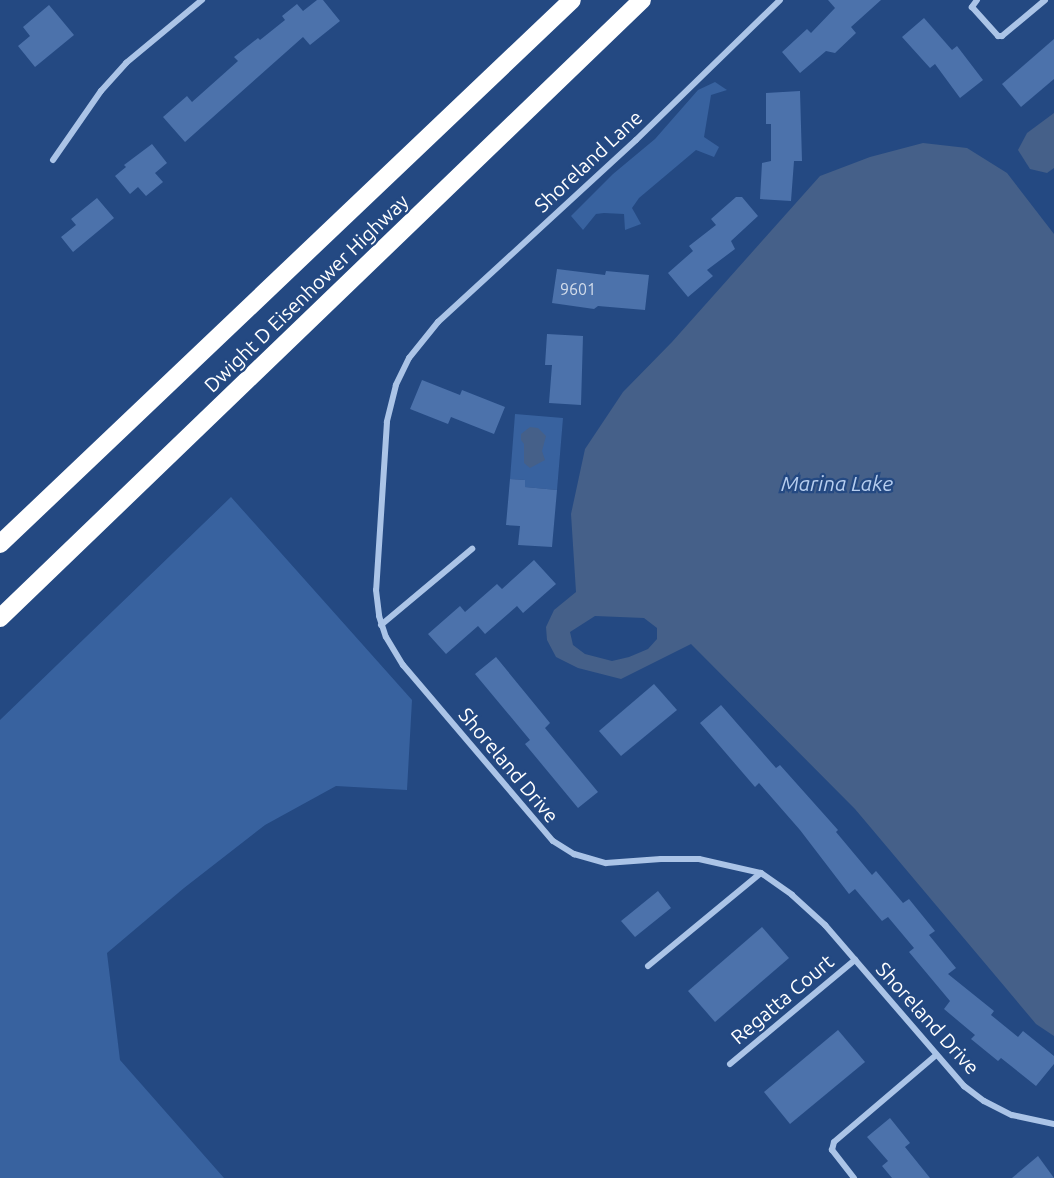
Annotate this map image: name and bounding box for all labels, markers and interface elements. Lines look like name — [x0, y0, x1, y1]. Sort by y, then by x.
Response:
street label: Shoreland Lane — [529, 105, 647, 217]
street label: Dwight D Eisenhower Highway — [199, 189, 413, 397]
house number: 9601 — [560, 279, 596, 299]
water label: Marina Lake — [781, 470, 893, 496]
street label: Shoreland Drive — [454, 703, 564, 827]
street label: Regatta Court — [726, 949, 838, 1049]
street label: Shoreland Drive — [871, 957, 985, 1079]

